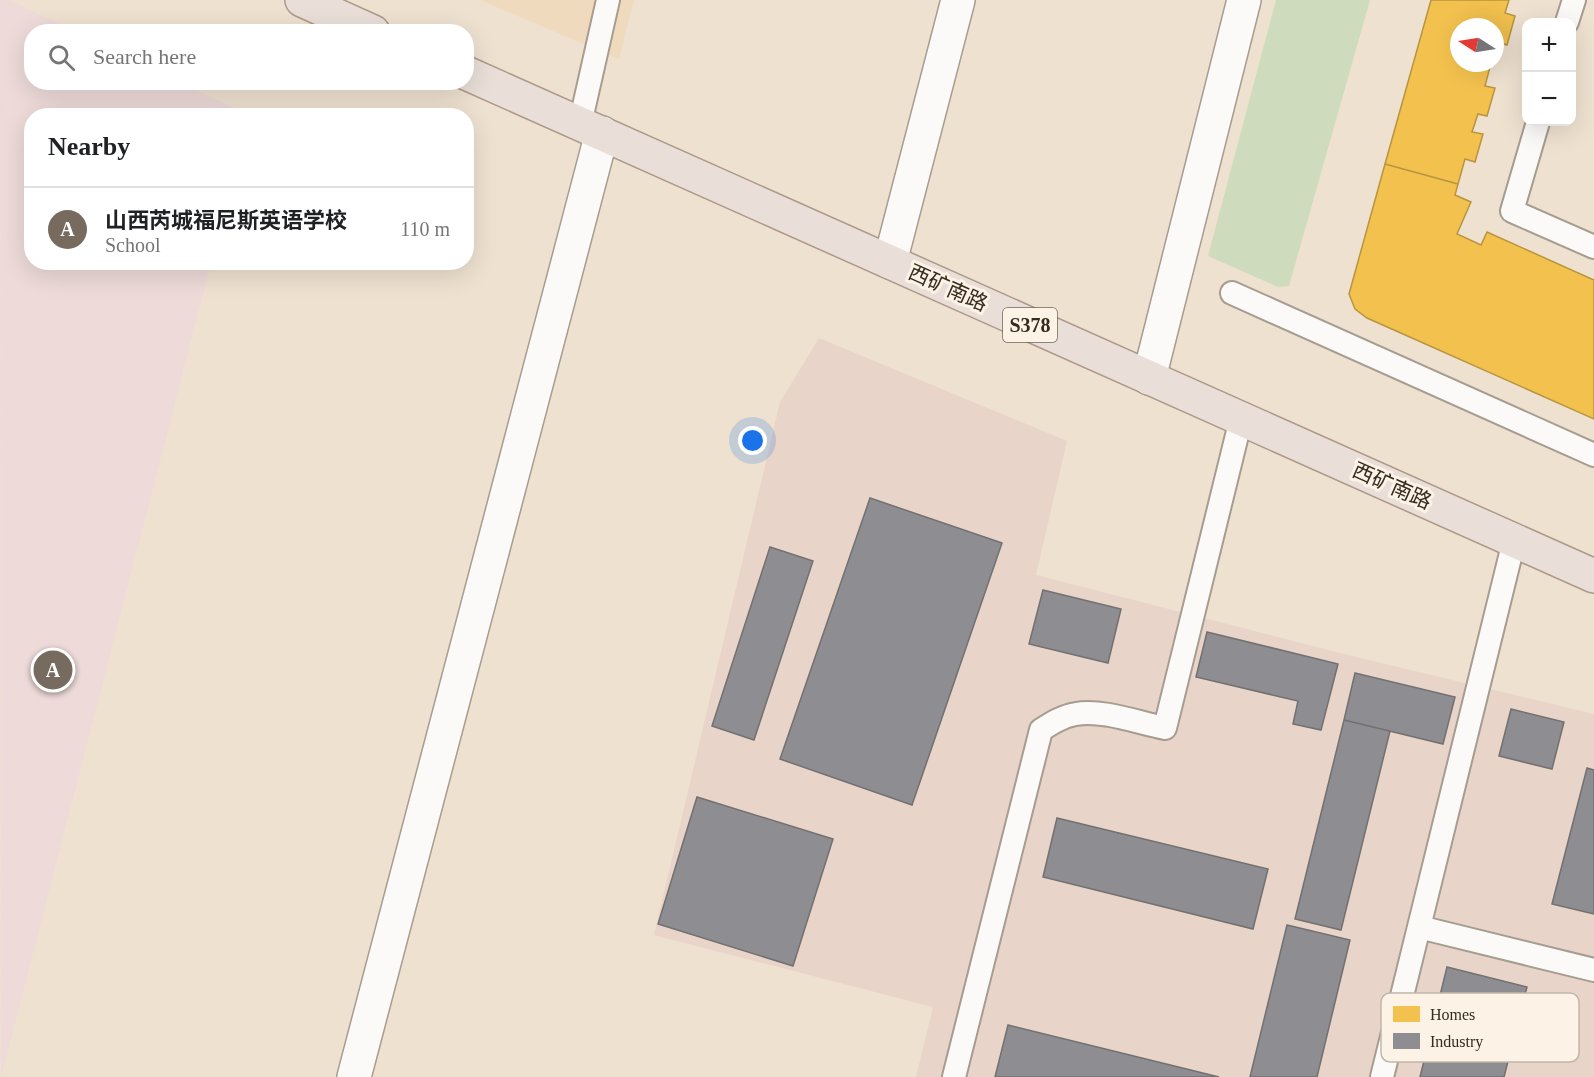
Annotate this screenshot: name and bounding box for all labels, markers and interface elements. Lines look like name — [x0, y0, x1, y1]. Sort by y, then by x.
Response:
north arrow — [1450, 18, 1504, 72]
map controls — [1522, 18, 1576, 126]
button: + — [1522, 18, 1576, 72]
search box — [24, 24, 474, 90]
icon: search — [45, 41, 78, 74]
text: Search here — [93, 44, 196, 69]
button: − — [1522, 72, 1576, 126]
text: Nearby — [48, 132, 130, 161]
text: 山西芮城福尼斯英语学校 — [105, 208, 347, 233]
text: A — [60, 218, 75, 240]
text: 110 m — [400, 218, 450, 240]
text: School — [105, 234, 161, 256]
street label: 西矿南路 — [905, 260, 991, 316]
road number: S378 — [1003, 308, 1057, 342]
your location — [738, 426, 767, 455]
street label: 西矿南路 — [1349, 458, 1435, 514]
pin: A — [34, 648, 72, 692]
legend — [1381, 993, 1579, 1062]
text: Homes — [1430, 1006, 1475, 1023]
text: Industry — [1430, 1033, 1483, 1051]

